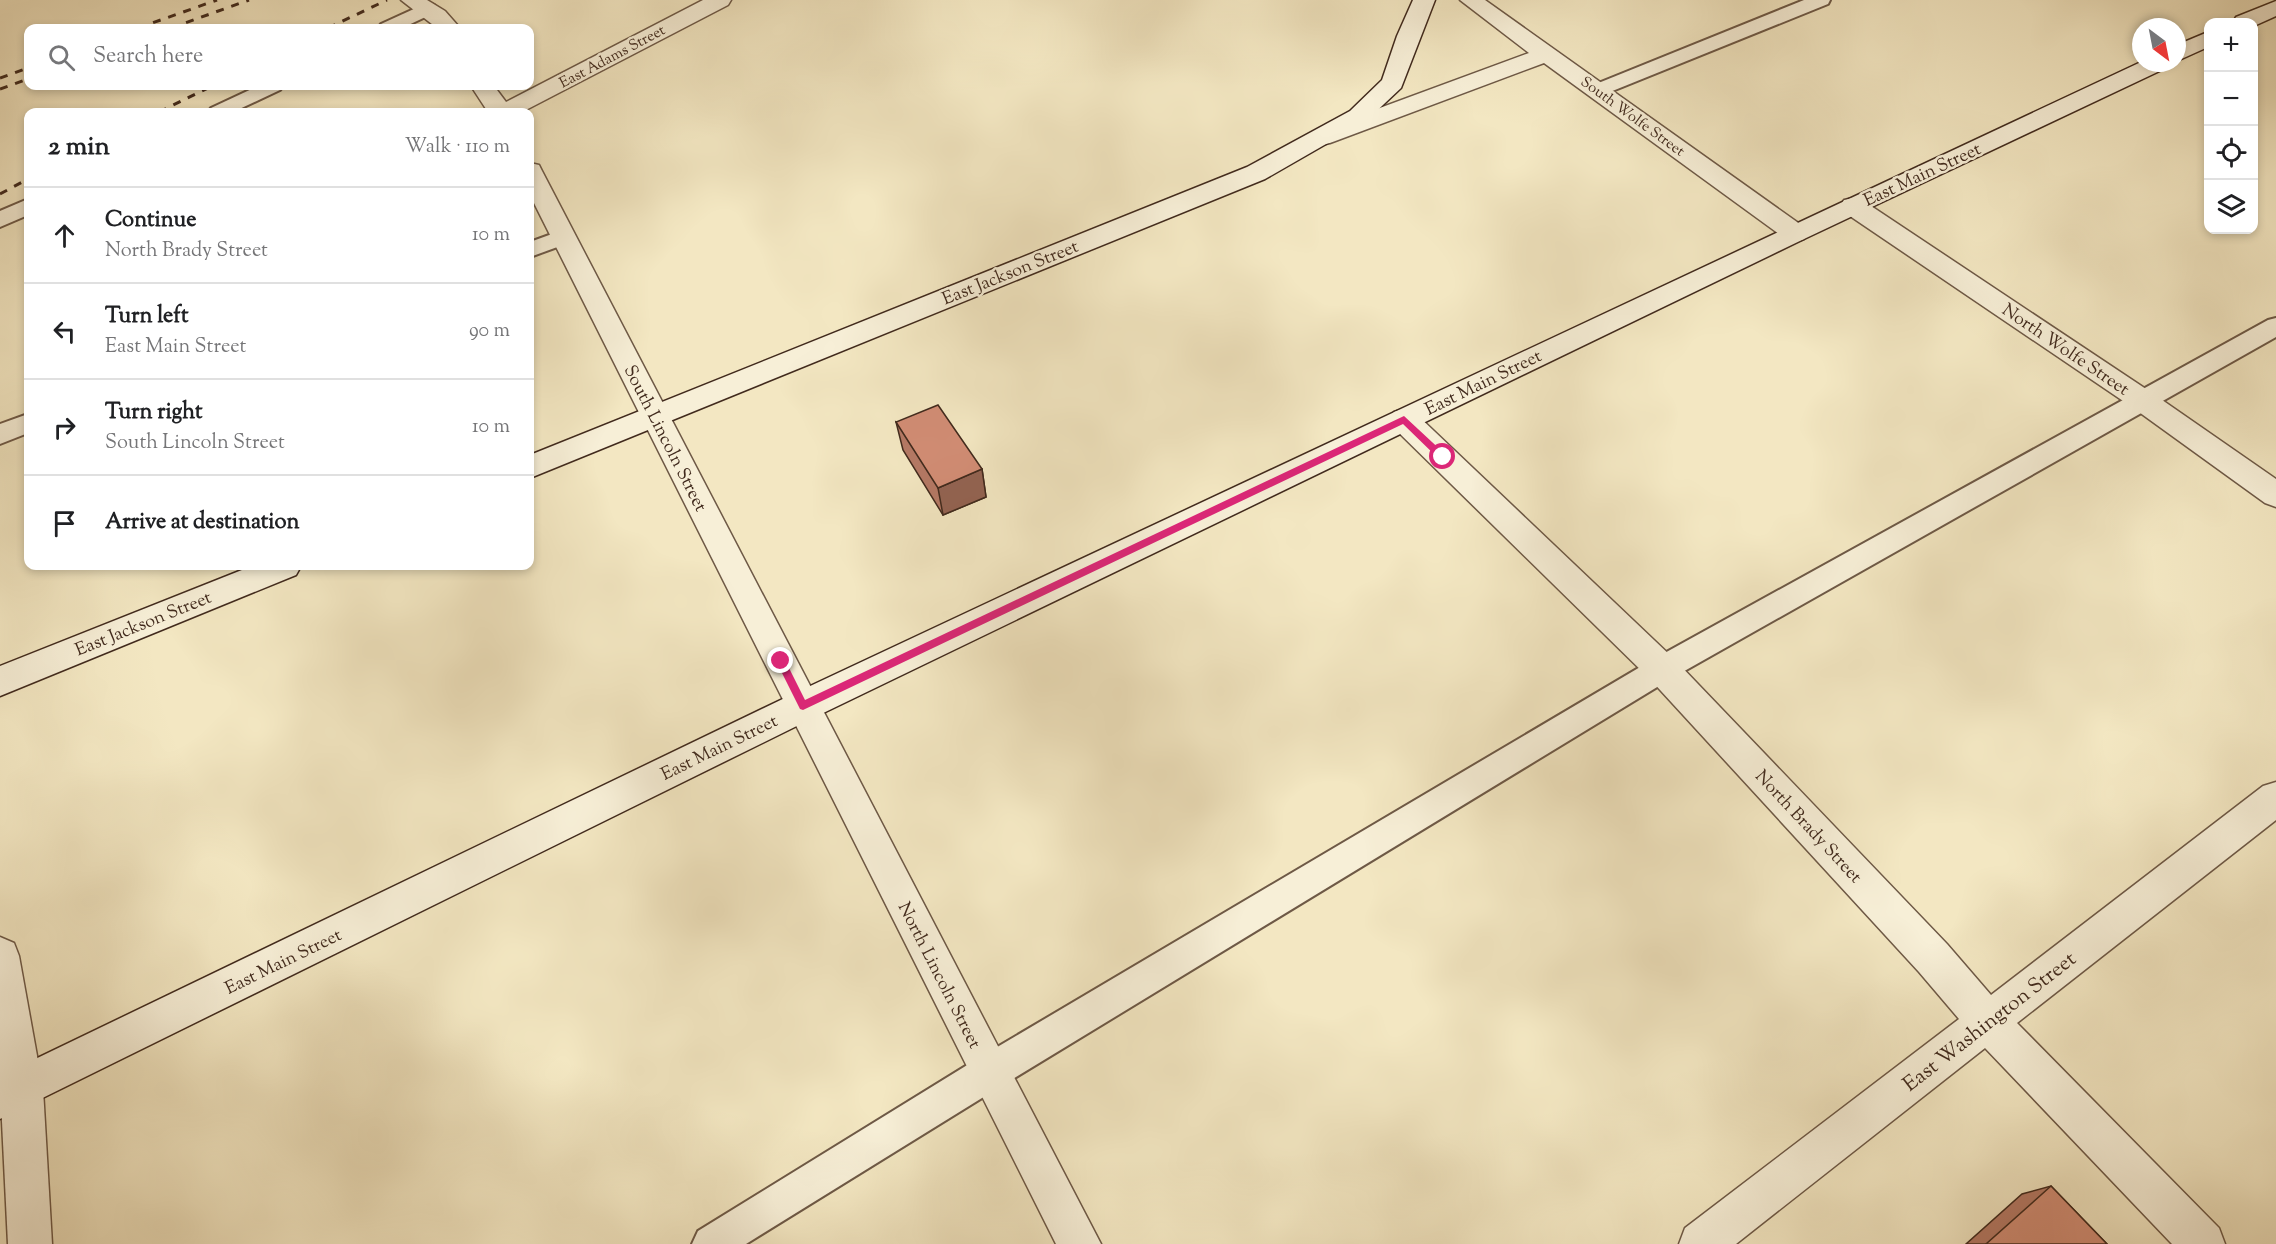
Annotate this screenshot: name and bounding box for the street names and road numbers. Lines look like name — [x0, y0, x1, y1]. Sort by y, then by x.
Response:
street label: East Adams Street — [556, 21, 669, 94]
street label: South Wolfe Street — [1576, 72, 1689, 162]
street label: East Main Street — [1860, 137, 1986, 214]
street label: East Jackson Street — [939, 235, 1083, 313]
street label: North Wolfe Street — [1996, 298, 2134, 403]
street label: East Main Street — [1421, 344, 1547, 423]
street label: South Lincoln Street — [616, 361, 713, 517]
street label: East Jackson Street — [72, 586, 216, 664]
street label: East Main Street — [657, 709, 783, 788]
street label: North Brady Street — [1748, 765, 1867, 890]
street label: North Lincoln Street — [890, 898, 986, 1054]
street label: East Main Street — [221, 923, 347, 1002]
street label: East Washington Street — [1897, 945, 2083, 1100]

